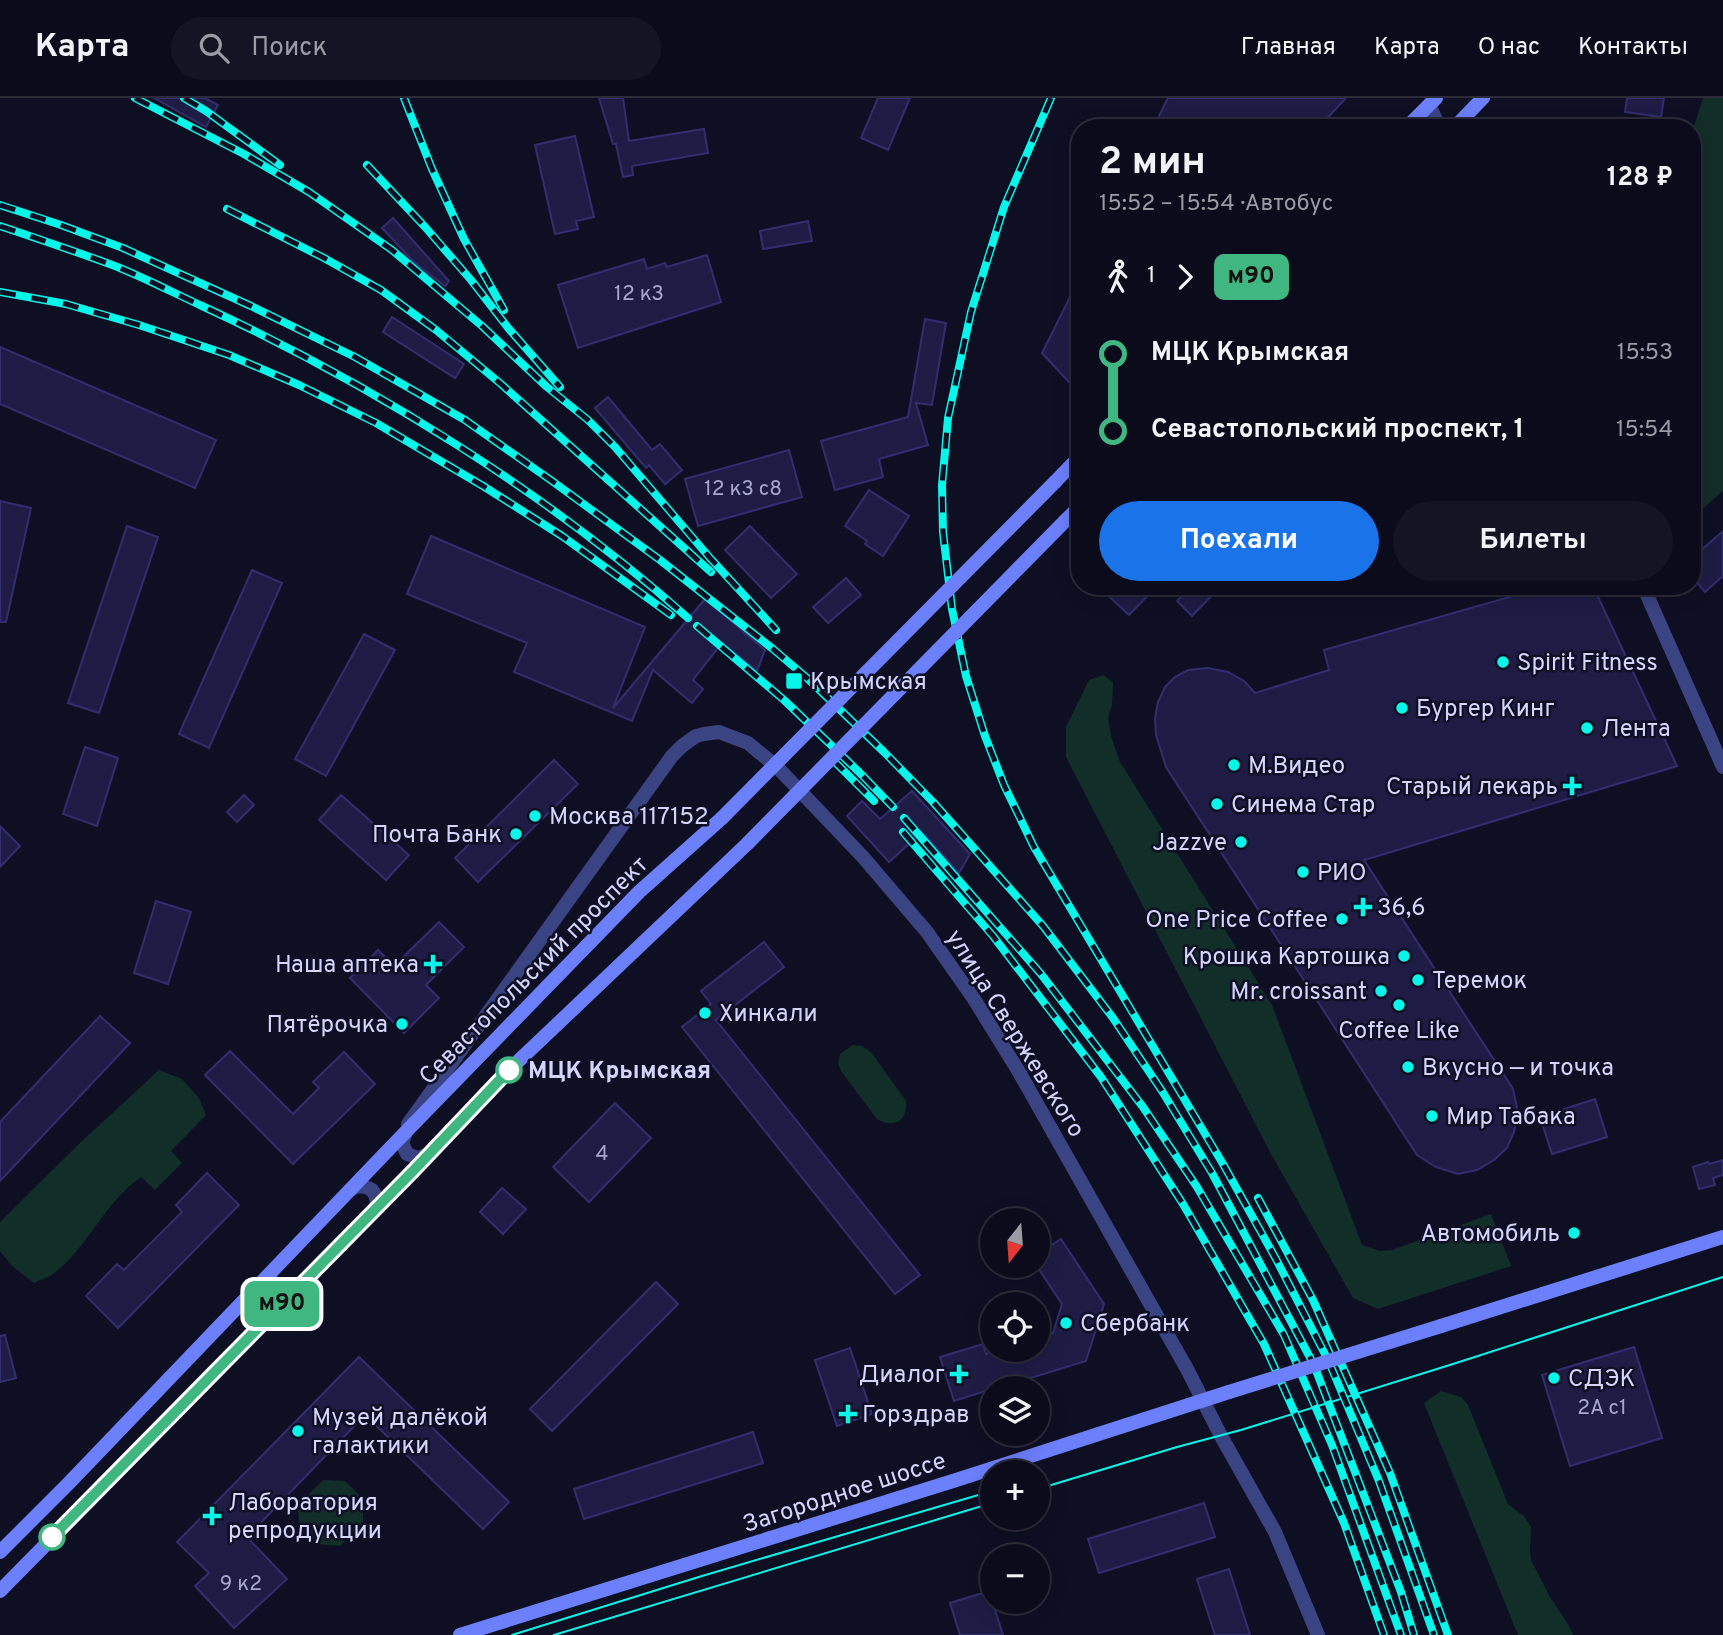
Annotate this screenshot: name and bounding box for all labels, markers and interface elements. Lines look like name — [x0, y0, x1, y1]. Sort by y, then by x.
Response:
search box — [171, 17, 661, 80]
text: Карта — [35, 27, 129, 69]
icon: search — [195, 29, 233, 67]
text: Поиск — [251, 32, 327, 65]
text: Главная — [1241, 33, 1336, 63]
text: Карта — [1374, 33, 1440, 63]
text: О нас — [1478, 33, 1540, 63]
text: Контакты — [1578, 33, 1688, 63]
text: 2 мин — [1099, 139, 1206, 188]
text: 128 ₽ — [1607, 162, 1673, 195]
text: 15:52 – 15:54 · Автобус — [1099, 190, 1333, 219]
icon: walk — [1099, 258, 1137, 296]
icon: forward — [1166, 258, 1204, 296]
text: 1 — [1147, 262, 1156, 291]
text: м90 — [1228, 262, 1275, 292]
house number: 12 к3 — [614, 281, 664, 308]
text: МЦК Крымская — [1151, 337, 1349, 370]
text: 15:53 — [1617, 339, 1673, 368]
text: Севастопольский проспект, 1 — [1151, 414, 1524, 447]
text: 15:54 — [1616, 416, 1673, 445]
house number: 12 к3 с8 — [704, 476, 782, 503]
button: Поехали — [1099, 501, 1379, 581]
button: Билеты — [1393, 501, 1673, 581]
place label: Spirit Fitness — [1517, 649, 1658, 679]
marker: Spirit Fitness — [1495, 654, 1511, 670]
place label: Крымская — [810, 668, 927, 698]
marker: Крымская — [784, 671, 804, 691]
place label: Бургер Кинг — [1416, 695, 1555, 725]
marker: Бургер Кинг — [1394, 700, 1410, 716]
place label: Лента — [1601, 715, 1671, 745]
marker: Лента — [1579, 720, 1595, 736]
place label: М.Видео — [1248, 752, 1345, 782]
marker: М.Видео — [1226, 757, 1242, 773]
place label: Старый лекарь — [1386, 773, 1558, 803]
marker: Старый лекарь — [1564, 778, 1580, 794]
place label: Синема Стар — [1231, 791, 1375, 821]
marker: Синема Стар — [1209, 796, 1225, 812]
place label: Москва 117152 — [549, 803, 709, 833]
marker: Москва 117152 — [527, 808, 543, 824]
place label: Почта Банк — [372, 821, 502, 851]
marker: Почта Банк — [508, 826, 524, 842]
place label: Jazzve — [1152, 829, 1227, 859]
marker: Jazzve — [1233, 834, 1249, 850]
street label: Севастопольский проспект — [414, 851, 655, 1092]
place label: РИО — [1317, 859, 1367, 889]
marker: РИО — [1295, 864, 1311, 880]
place label: 36,6 — [1377, 894, 1426, 924]
marker: 36,6 — [1355, 899, 1371, 915]
place label: One Price Coffee — [1145, 906, 1328, 936]
marker: One Price Coffee — [1334, 911, 1350, 927]
street label: улица Свержевского — [938, 925, 1091, 1144]
place label: Крошка Картошка — [1183, 943, 1390, 973]
marker: Крошка Картошка — [1396, 948, 1412, 964]
place label: Наша аптека — [275, 951, 419, 981]
marker: Наша аптека — [425, 956, 441, 972]
place label: Теремок — [1432, 967, 1527, 997]
marker: Теремок — [1410, 972, 1426, 988]
place label: Mr. croissant — [1230, 978, 1367, 1008]
marker: Mr. croissant — [1373, 983, 1389, 999]
marker: Coffee Like — [1391, 997, 1407, 1013]
place label: Хинкали — [719, 1000, 818, 1030]
marker: Хинкали — [697, 1005, 713, 1021]
place label: Пятёрочка — [267, 1011, 388, 1041]
marker: Пятёрочка — [394, 1016, 410, 1032]
place label: Coffee Like — [1338, 1017, 1460, 1047]
place label: Вкусно — и точка — [1422, 1054, 1614, 1084]
marker: МЦК Крымская — [496, 1057, 522, 1083]
place label: МЦК Крымская — [528, 1057, 711, 1087]
marker: Вкусно — и точка — [1400, 1059, 1416, 1075]
place label: Мир Табака — [1446, 1103, 1576, 1133]
marker: Мир Табака — [1424, 1108, 1440, 1124]
house number: 4 — [595, 1141, 609, 1168]
north arrow — [980, 1208, 1050, 1278]
map controls — [980, 1208, 1050, 1614]
place label: Автомобиль — [1421, 1220, 1560, 1250]
marker: Автомобиль — [1566, 1225, 1582, 1241]
line badge: м90 — [242, 1281, 322, 1327]
text: м90 — [258, 1289, 306, 1319]
button: locate — [980, 1292, 1050, 1362]
place label: Сбербанк — [1080, 1310, 1190, 1340]
marker: Сбербанк — [1058, 1315, 1074, 1331]
place label: Диалог — [859, 1361, 945, 1391]
place label: СДЭК — [1568, 1365, 1635, 1395]
marker: Диалог — [951, 1366, 967, 1382]
marker: СДЭК — [1546, 1370, 1562, 1386]
button: layers — [980, 1376, 1050, 1446]
house number: 2А с1 — [1577, 1395, 1627, 1422]
place label: Горздрав — [862, 1401, 970, 1431]
place label: Музей далёкой галактики — [312, 1404, 488, 1462]
marker: Горздрав — [840, 1406, 856, 1422]
marker: Музей далёкой галактики — [290, 1423, 306, 1439]
street label: Загородное шоссе — [739, 1447, 950, 1541]
button: + — [980, 1460, 1050, 1530]
place label: Лаборатория репродукции — [228, 1489, 382, 1547]
marker: Лаборатория репродукции — [202, 1506, 222, 1526]
unlabelled marker — [39, 1524, 65, 1550]
button: − — [980, 1544, 1050, 1614]
house number: 9 к2 — [220, 1571, 262, 1598]

